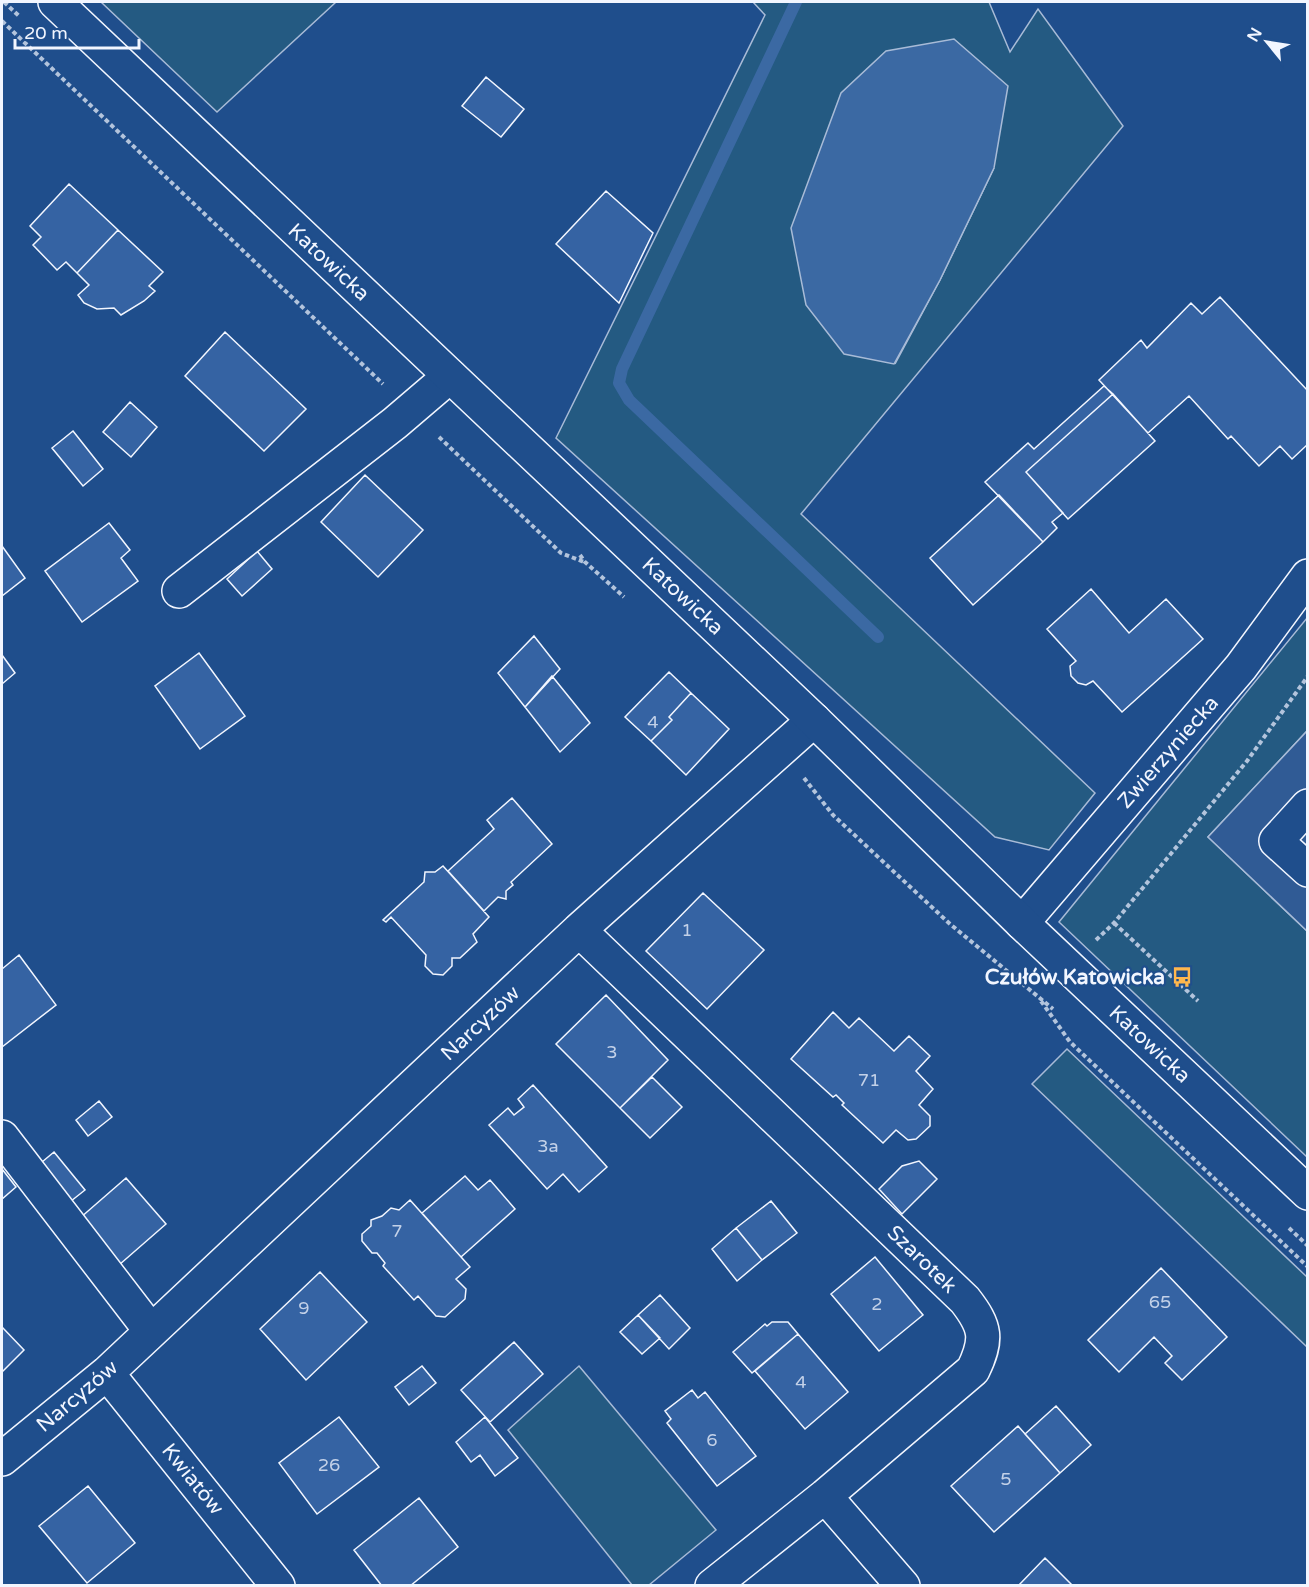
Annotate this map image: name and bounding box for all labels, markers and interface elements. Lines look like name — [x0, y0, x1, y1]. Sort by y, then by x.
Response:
scale bar — [15, 12, 140, 50]
north arrow — [1237, 12, 1297, 72]
text: 20 m — [24, 22, 68, 44]
text: N — [1243, 24, 1267, 46]
street label: Katowicka — [283, 218, 375, 306]
street label: Katowicka — [637, 552, 729, 640]
street label: Zwierzyniecka — [1113, 691, 1224, 814]
house number: 4 — [647, 711, 659, 733]
house number: 1 — [681, 919, 693, 941]
place label: Czułów Katowicka — [985, 965, 1165, 990]
bus stop icon: Czułów Katowicka — [1170, 965, 1194, 989]
street label: Narcyzów — [436, 980, 525, 1066]
street label: Katowicka — [1104, 1000, 1196, 1088]
house number: 3 — [606, 1041, 618, 1063]
house number: 71 — [858, 1069, 880, 1091]
house number: 3a — [537, 1135, 559, 1157]
house number: 7 — [391, 1220, 403, 1242]
street label: Szarotek — [882, 1220, 962, 1299]
house number: 65 — [1149, 1291, 1171, 1313]
house number: 2 — [871, 1293, 883, 1315]
house number: 9 — [298, 1297, 310, 1319]
street label: Narcyzów — [32, 1355, 123, 1438]
house number: 4 — [795, 1371, 807, 1393]
house number: 6 — [706, 1429, 718, 1451]
street label: Kwiatów — [156, 1439, 229, 1520]
house number: 26 — [318, 1454, 340, 1476]
house number: 5 — [1000, 1468, 1012, 1490]

